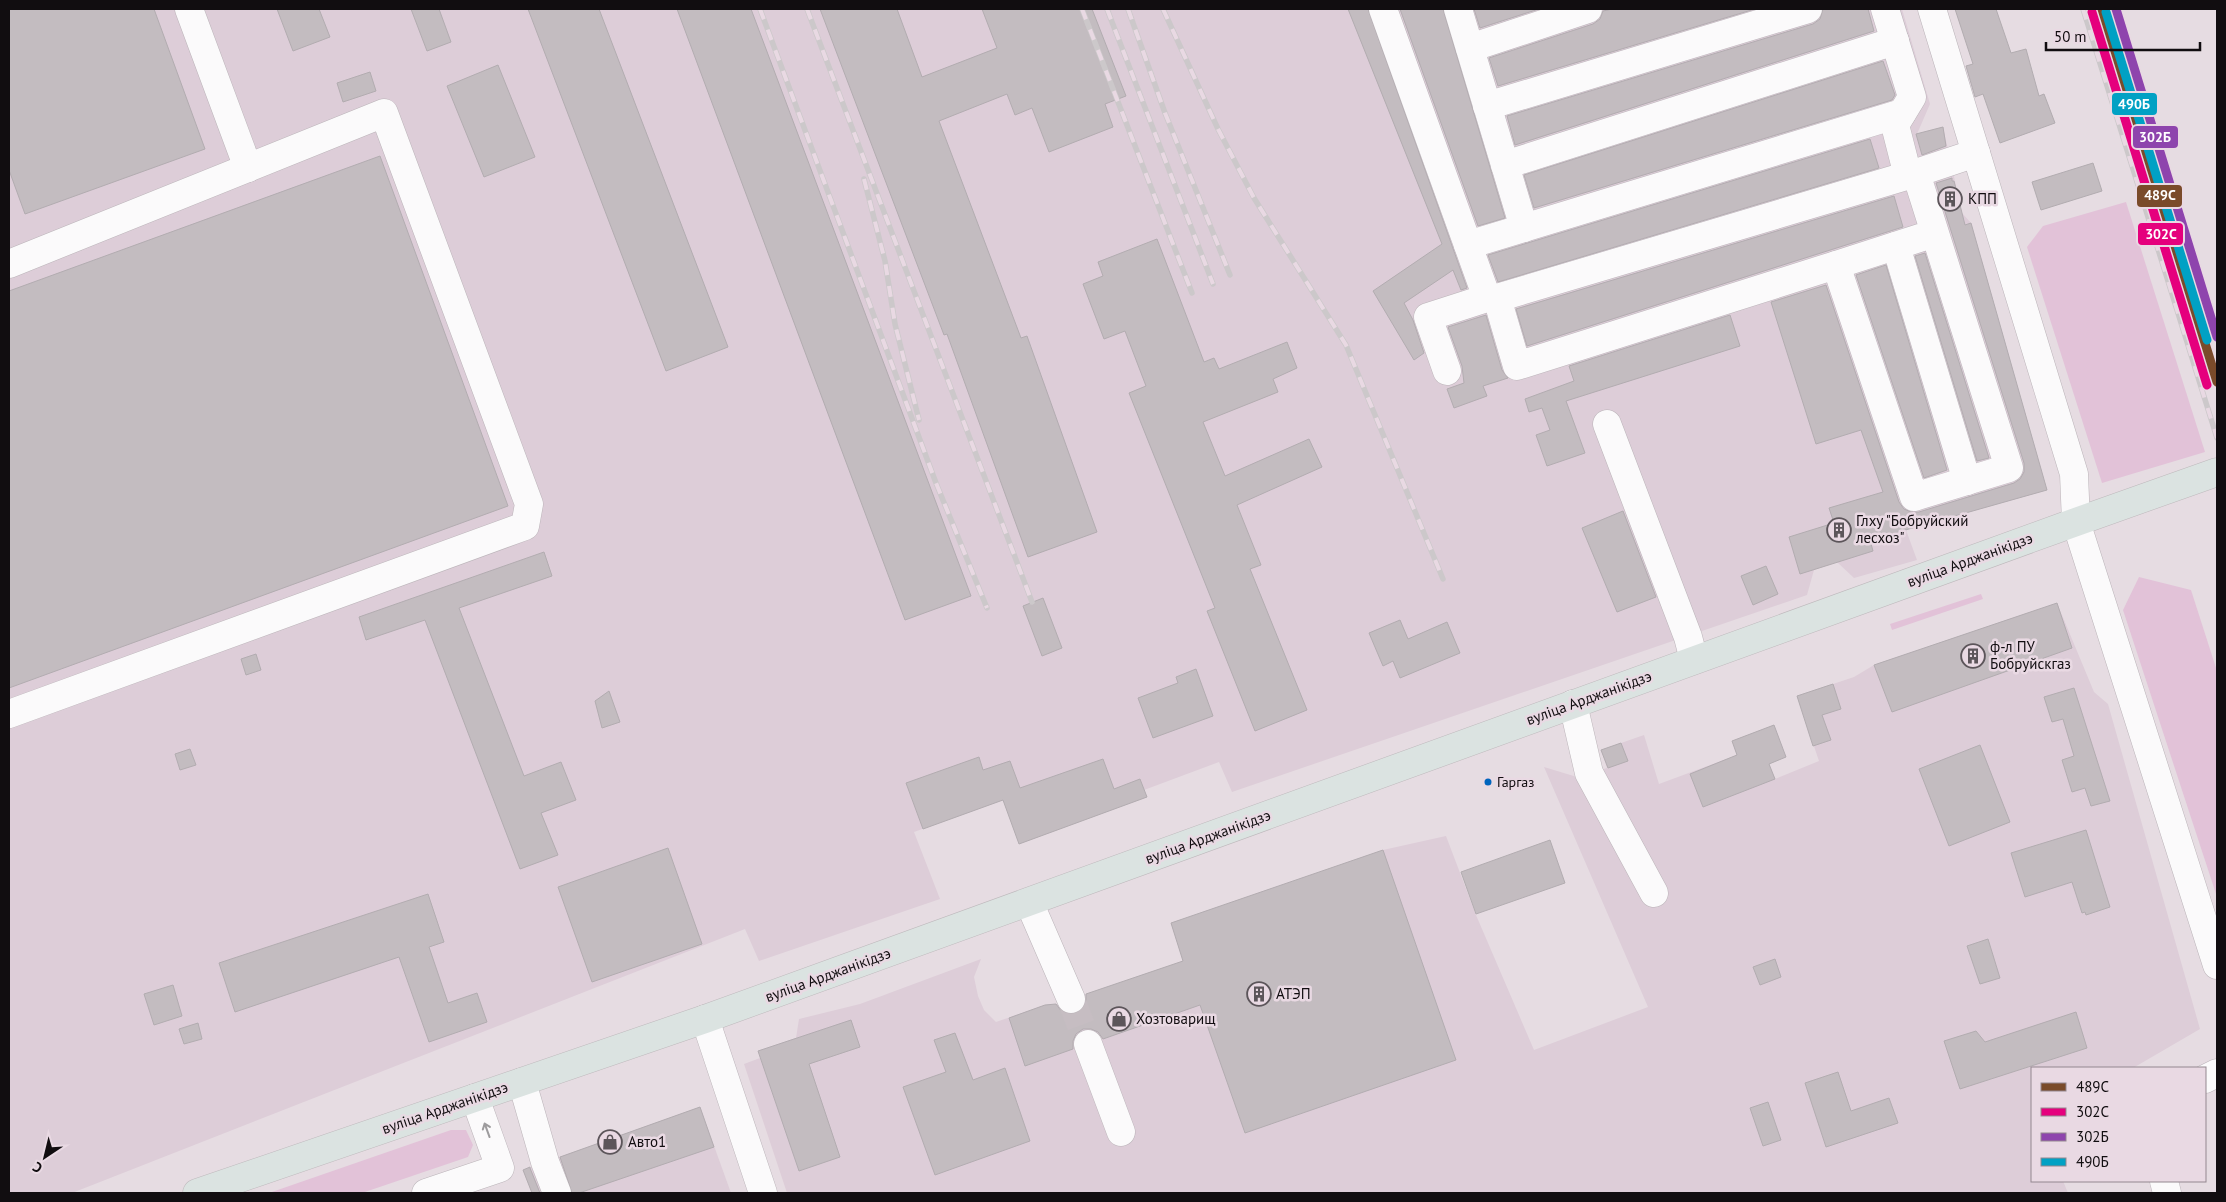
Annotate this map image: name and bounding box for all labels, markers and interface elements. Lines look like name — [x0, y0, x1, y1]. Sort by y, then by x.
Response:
scale bar — [2046, 20, 2200, 52]
text: 50 m — [2054, 27, 2087, 46]
line badge: 490Б — [2111, 92, 2158, 116]
text: 490Б — [2118, 95, 2150, 113]
line badge: 302Б — [2132, 125, 2179, 149]
text: 302Б — [2139, 128, 2171, 146]
line badge: 489С — [2136, 184, 2183, 208]
building icon: КПП — [1937, 186, 1963, 212]
text: 489С — [2144, 186, 2176, 204]
place label: КПП — [1968, 189, 1997, 208]
line badge: 302С — [2137, 222, 2184, 246]
text: 302С — [2145, 225, 2177, 243]
place label: Глху "Бобруйский лесхоз" — [1855, 511, 1968, 547]
building icon: Глху "Бобруйский лесхоз" — [1826, 517, 1852, 543]
street label: вуліца Арджанікідзэ — [1904, 528, 2035, 591]
place label: ф-л ПУ Бобруйскгаз — [1990, 637, 2071, 673]
building icon: ф-л ПУ Бобруйскгаз — [1960, 643, 1986, 669]
street label: вуліца Арджанікідзэ — [1523, 666, 1654, 729]
place label: Гаргаз — [1497, 773, 1534, 791]
marker: Гаргаз — [1483, 777, 1493, 787]
street label: вуліца Арджанікідзэ — [1142, 805, 1273, 868]
street label: вуліца Арджанікідзэ — [762, 943, 893, 1006]
building icon: АТЭП — [1246, 981, 1272, 1007]
place label: АТЭП — [1276, 984, 1311, 1003]
shop icon: Хозтоварищ — [1106, 1006, 1132, 1032]
place label: Хозтоварищ — [1136, 1009, 1216, 1028]
legend — [2031, 1067, 2206, 1182]
street label: вуліца Арджанікідзэ — [379, 1077, 510, 1138]
text: 489С — [2076, 1077, 2109, 1096]
text: 302С — [2076, 1102, 2109, 1121]
one-way arrow — [482, 1123, 491, 1138]
text: 302Б — [2076, 1127, 2109, 1146]
shop icon: Авто1 — [597, 1129, 623, 1155]
north arrow — [20, 1132, 70, 1182]
place label: Авто1 — [628, 1132, 666, 1151]
text: 490Б — [2076, 1152, 2109, 1171]
text: С — [29, 1158, 46, 1177]

